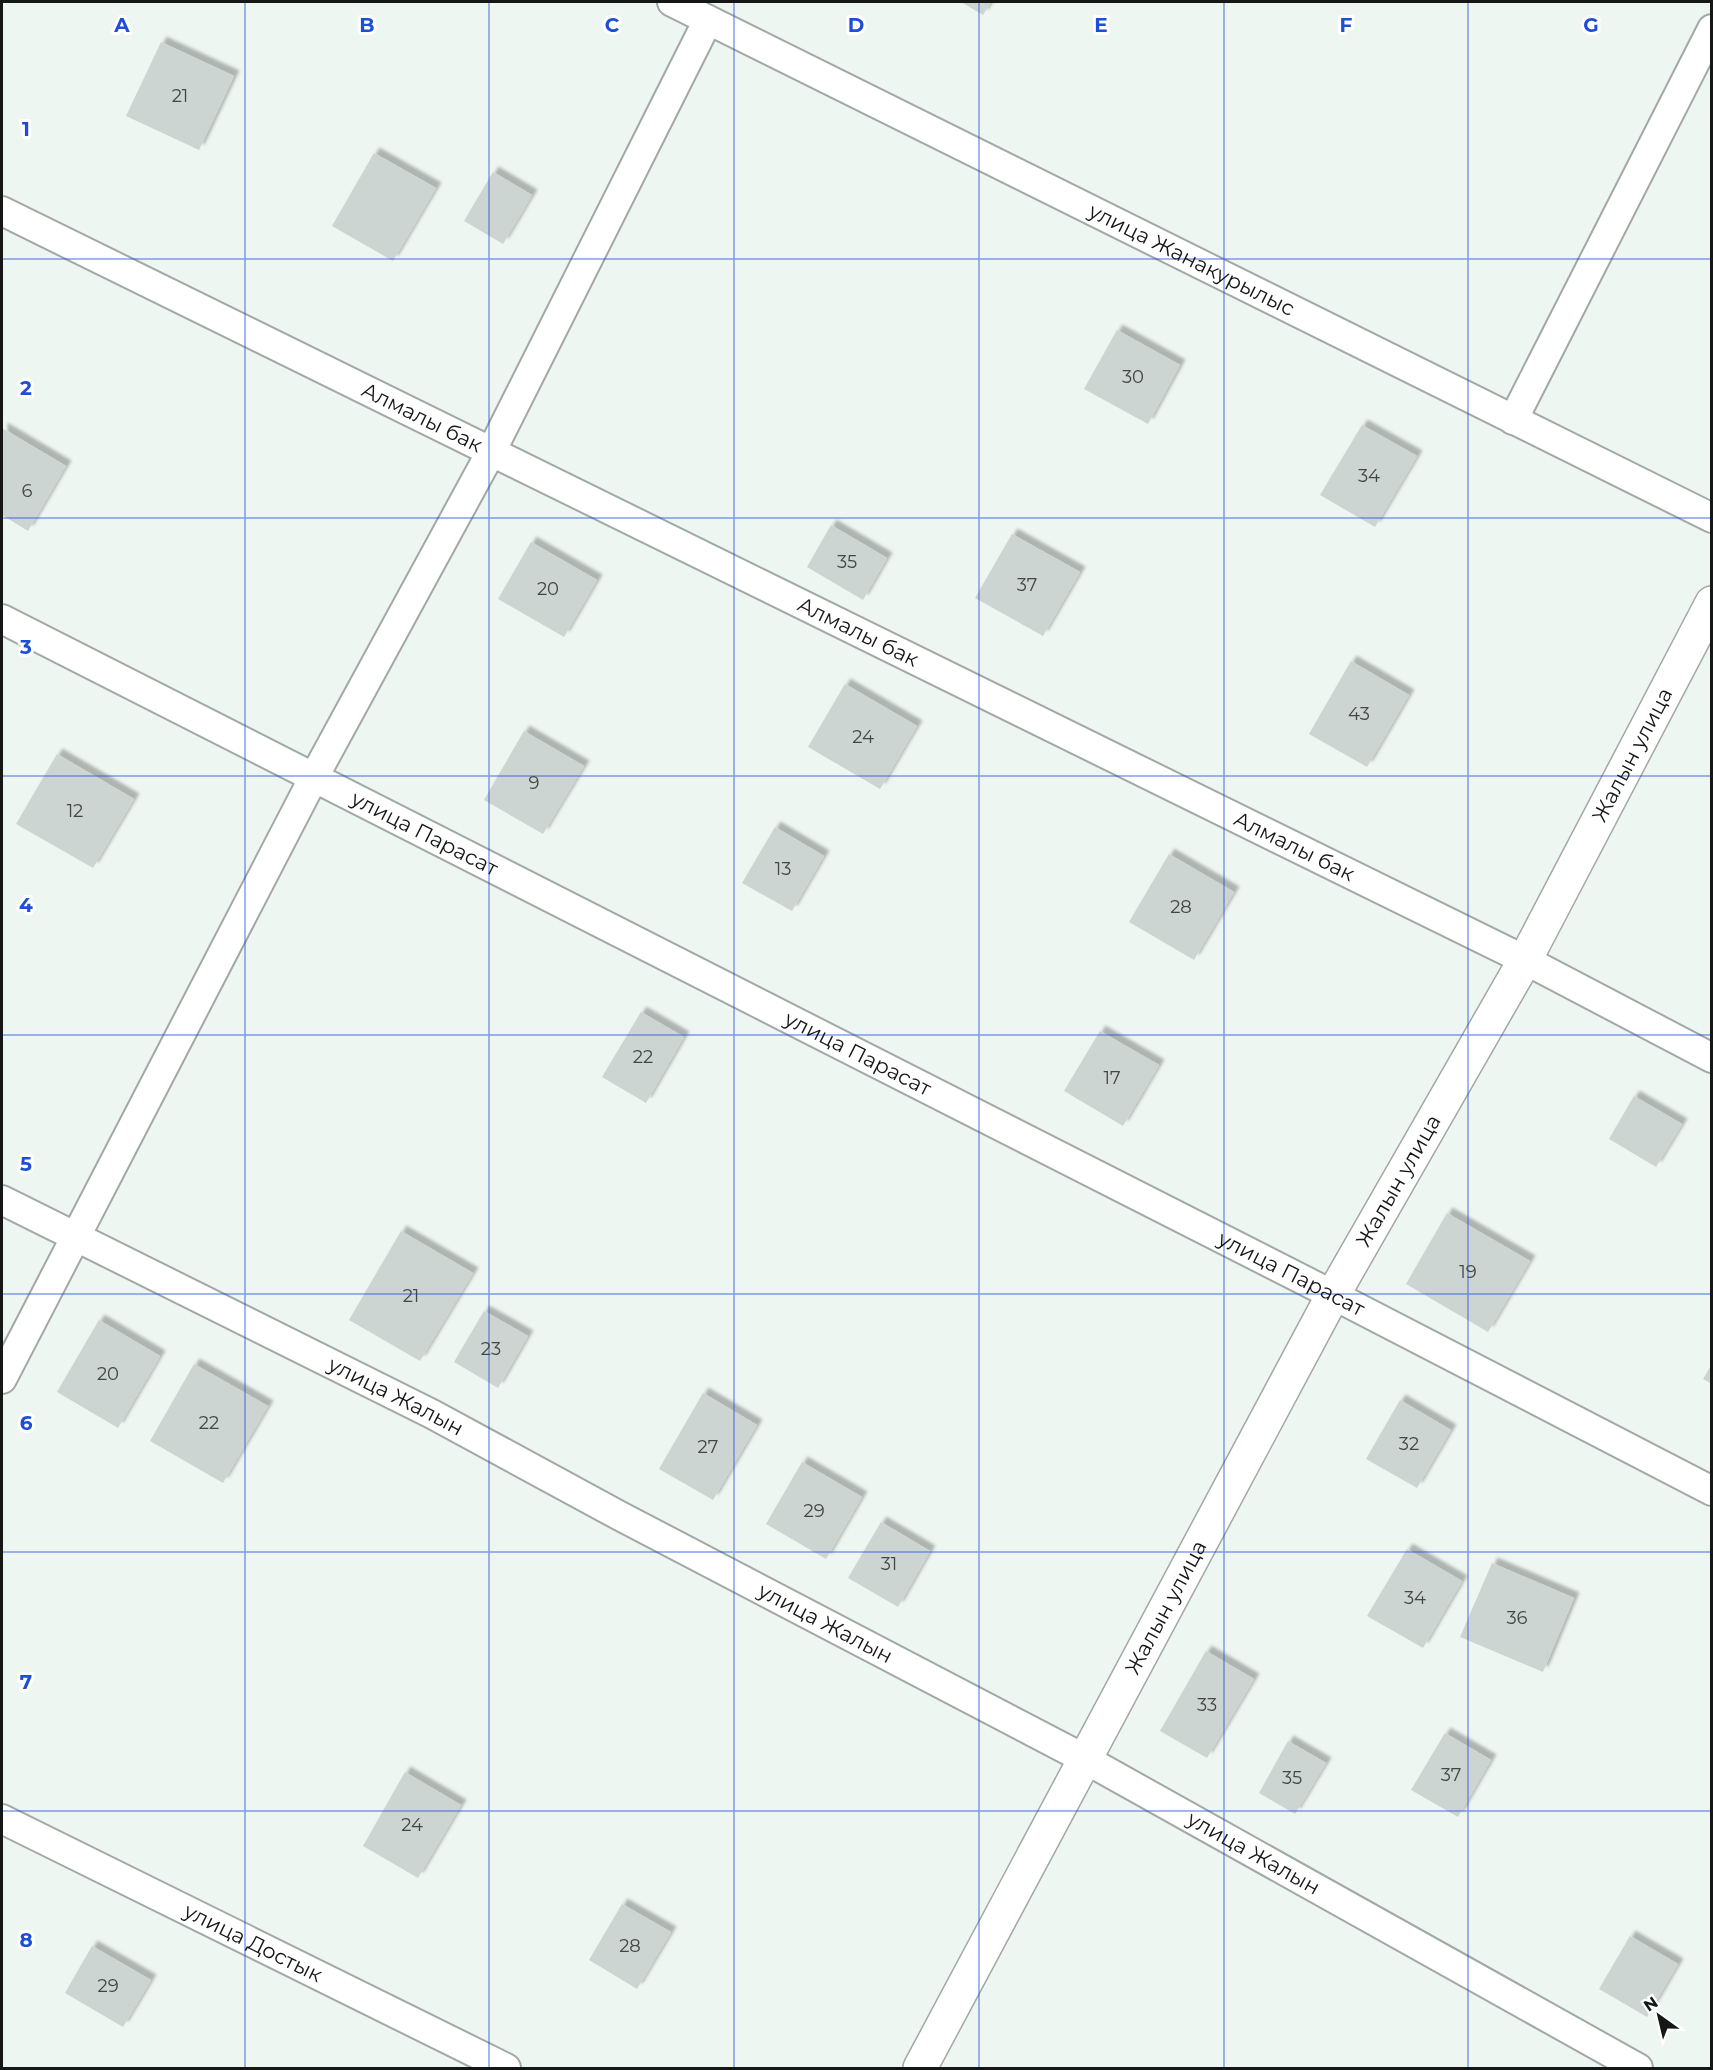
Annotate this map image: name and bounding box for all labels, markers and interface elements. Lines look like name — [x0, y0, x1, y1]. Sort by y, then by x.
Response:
text: A — [113, 13, 130, 37]
text: B — [359, 13, 375, 37]
text: C — [605, 13, 620, 37]
text: D — [848, 13, 864, 37]
text: E — [1094, 13, 1108, 37]
text: F — [1340, 13, 1353, 37]
text: G — [1583, 13, 1599, 37]
house number: 21 — [172, 85, 188, 107]
text: 1 — [22, 117, 30, 141]
street label: улица Жанакурылыс — [1084, 197, 1299, 321]
house number: 30 — [1122, 366, 1144, 388]
text: 2 — [20, 376, 32, 400]
street label: Алмалы бак — [358, 377, 487, 457]
house number: 34 — [1358, 465, 1380, 487]
house number: 6 — [22, 480, 33, 502]
house number: 35 — [837, 551, 857, 573]
house number: 37 — [1017, 574, 1037, 596]
house number: 20 — [537, 578, 559, 600]
street label: Алмалы бак — [794, 591, 923, 672]
text: 3 — [19, 635, 32, 659]
street label: Жалын улица — [1586, 683, 1677, 826]
house number: 43 — [1348, 703, 1370, 725]
house number: 24 — [852, 726, 874, 748]
house number: 9 — [529, 772, 540, 794]
street label: улица Парасат — [346, 785, 502, 881]
house number: 12 — [67, 800, 83, 822]
street label: Алмалы бак — [1230, 806, 1359, 886]
house number: 13 — [775, 858, 791, 880]
text: 4 — [19, 893, 33, 917]
house number: 28 — [1170, 896, 1192, 918]
street label: улица Парасат — [780, 1005, 936, 1101]
house number: 22 — [633, 1046, 653, 1068]
house number: 17 — [1103, 1067, 1121, 1089]
street label: Жалын улица — [1350, 1110, 1446, 1251]
text: 5 — [20, 1152, 32, 1176]
street label: улица Парасат — [1213, 1225, 1369, 1321]
house number: 19 — [1459, 1261, 1477, 1283]
house number: 21 — [403, 1285, 419, 1307]
house number: 23 — [481, 1338, 501, 1360]
street label: улица Жалын — [323, 1351, 468, 1441]
house number: 20 — [97, 1363, 119, 1385]
text: 6 — [20, 1411, 33, 1435]
house number: 22 — [199, 1412, 219, 1434]
house number: 32 — [1399, 1433, 1419, 1455]
house number: 27 — [698, 1436, 718, 1458]
house number: 29 — [803, 1500, 825, 1522]
street label: Жалын улица — [1120, 1536, 1211, 1679]
house number: 31 — [881, 1553, 897, 1575]
street label: улица Жалын — [753, 1577, 897, 1668]
house number: 34 — [1404, 1587, 1426, 1609]
house number: 36 — [1506, 1607, 1528, 1629]
text: 7 — [20, 1670, 32, 1694]
house number: 33 — [1197, 1694, 1217, 1716]
house number: 37 — [1441, 1764, 1461, 1786]
house number: 35 — [1282, 1767, 1302, 1789]
street label: улица Жалын — [1182, 1805, 1325, 1900]
house number: 24 — [401, 1814, 423, 1836]
street label: улица Достык — [179, 1897, 327, 1987]
text: 8 — [19, 1928, 33, 1952]
house number: 28 — [619, 1935, 641, 1957]
house number: 29 — [97, 1975, 119, 1997]
north arrow — [1629, 1986, 1689, 2046]
text: N — [1640, 1992, 1662, 2015]

